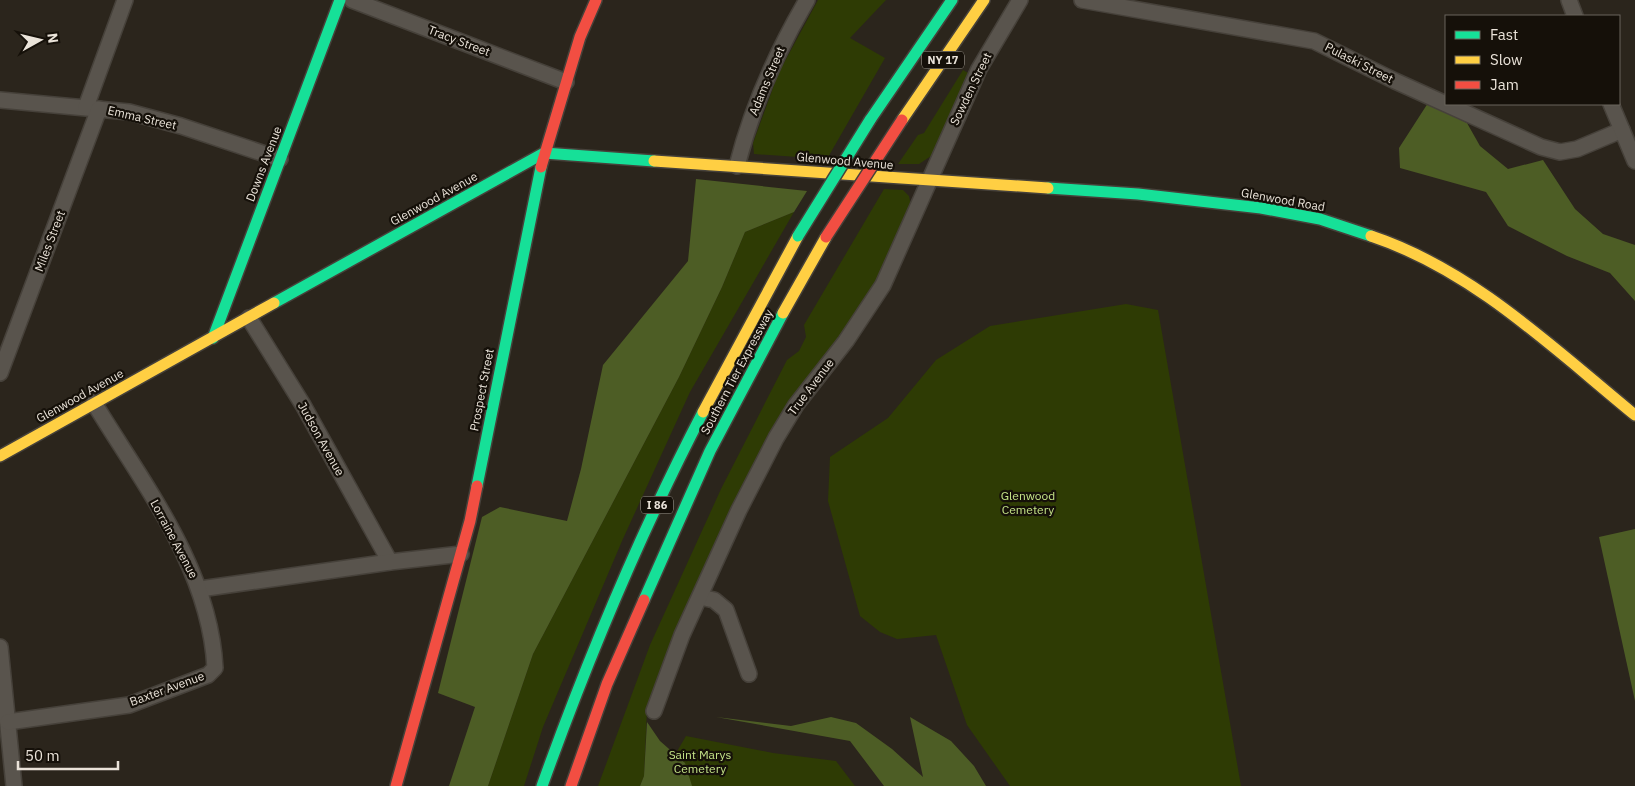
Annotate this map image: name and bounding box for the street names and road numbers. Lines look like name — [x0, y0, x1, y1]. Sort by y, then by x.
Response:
street label: Tracy Street — [426, 22, 492, 59]
street label: Pulaski Street — [1323, 39, 1396, 86]
street label: Adams Street — [745, 44, 788, 117]
street label: Sowden Street — [947, 50, 995, 128]
road number: NY 17 — [922, 52, 964, 68]
street label: Emma Street — [106, 102, 178, 133]
street label: Downs Avenue — [242, 124, 285, 204]
street label: Glenwood Avenue — [796, 149, 895, 172]
street label: Glenwood Avenue — [388, 168, 480, 229]
street label: Glenwood Road — [1240, 185, 1326, 214]
street label: Miles Street — [31, 208, 68, 273]
street label: Southern Tier Expressway — [697, 307, 776, 437]
street label: Prospect Street — [466, 347, 497, 432]
street label: True Avenue — [784, 355, 837, 418]
street label: Glenwood Avenue — [34, 365, 126, 426]
street label: Judson Avenue — [295, 399, 348, 479]
road number: I 86 — [641, 496, 673, 514]
street label: Lorraine Avenue — [147, 497, 202, 581]
street label: Baxter Avenue — [127, 668, 207, 709]

